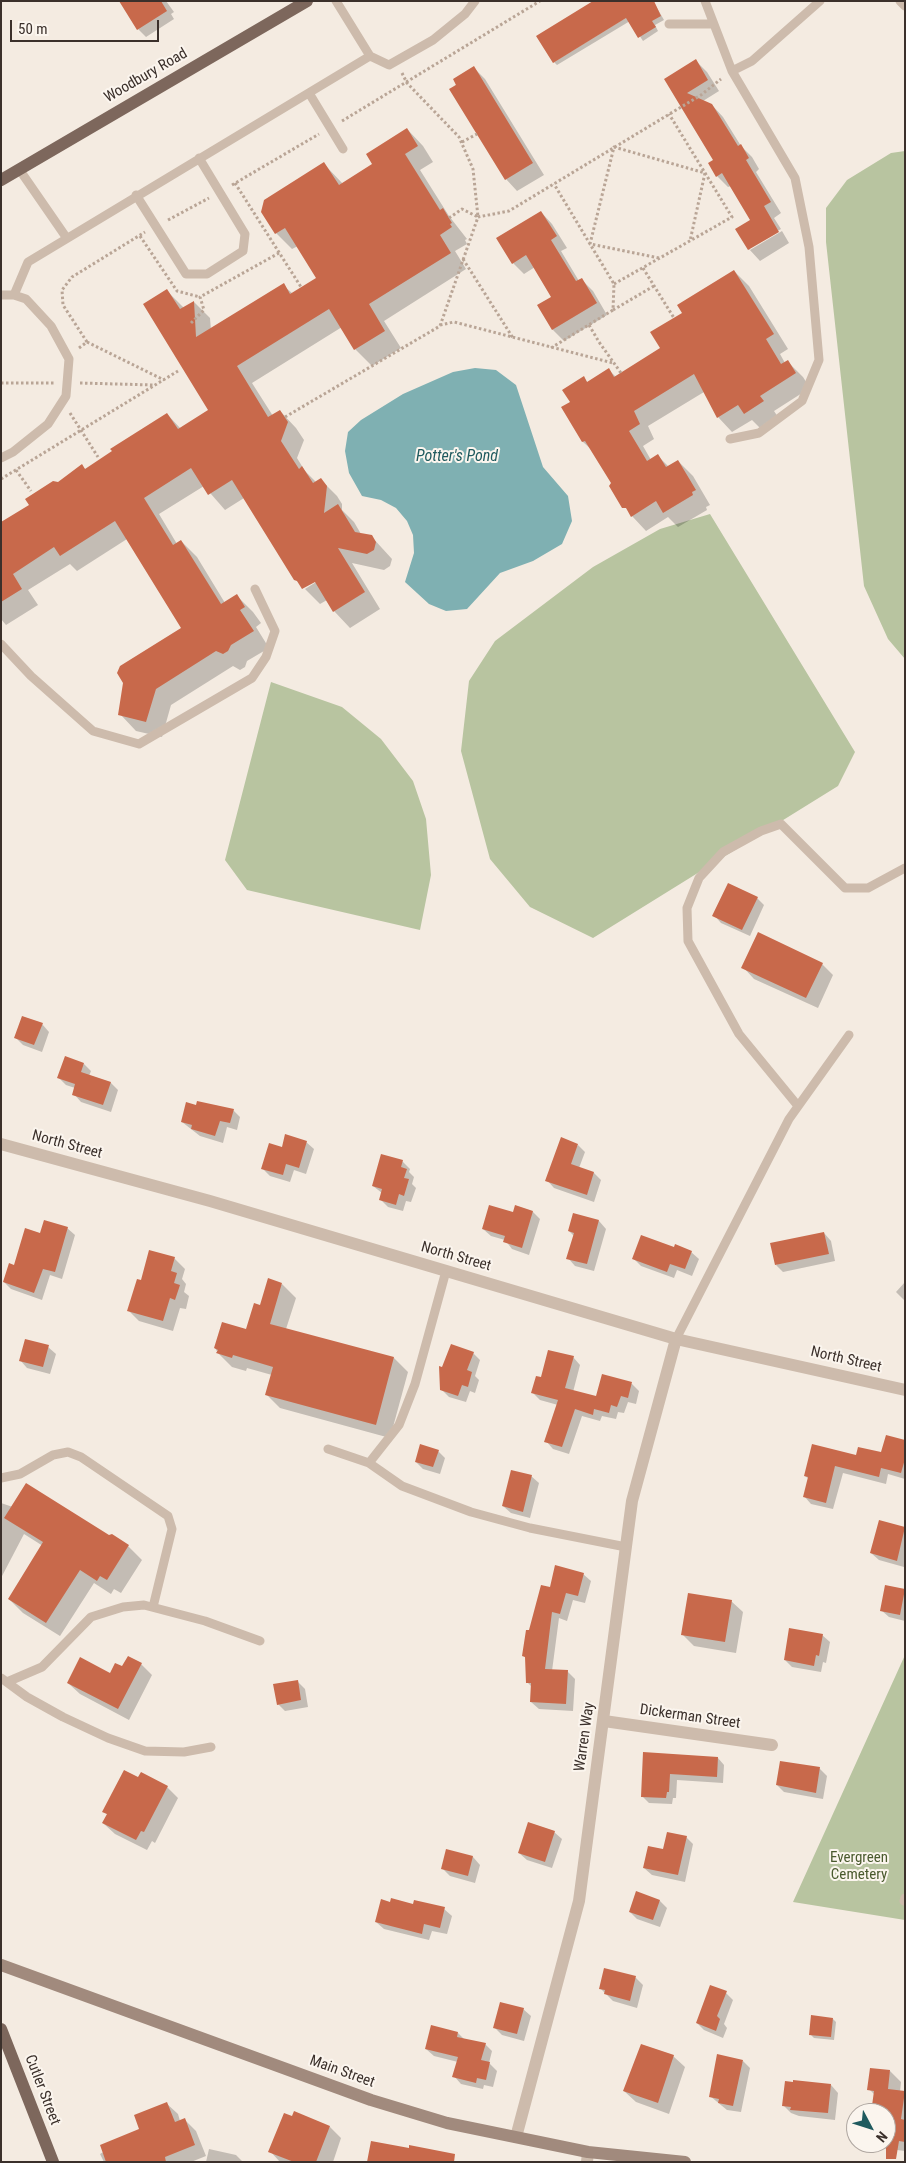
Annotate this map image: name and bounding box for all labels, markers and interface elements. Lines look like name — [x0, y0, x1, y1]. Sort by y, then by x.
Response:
scale bar — [12, 10, 161, 42]
text: 50 m — [18, 20, 48, 38]
street label: Woodbury Road — [101, 45, 191, 107]
water label: Potter's Pond — [416, 447, 498, 467]
street label: North Street — [30, 1127, 104, 1163]
street label: North Street — [419, 1238, 493, 1276]
street label: North Street — [809, 1343, 883, 1377]
street label: Warren Way — [571, 1701, 599, 1773]
street label: Dickerman Street — [638, 1701, 742, 1733]
park label: Evergreen Cemetery — [830, 1849, 888, 1884]
street label: Cutler Street — [20, 2052, 64, 2128]
street label: Main Street — [307, 2052, 377, 2092]
north arrow — [846, 2103, 896, 2153]
text: N — [873, 2129, 891, 2145]

